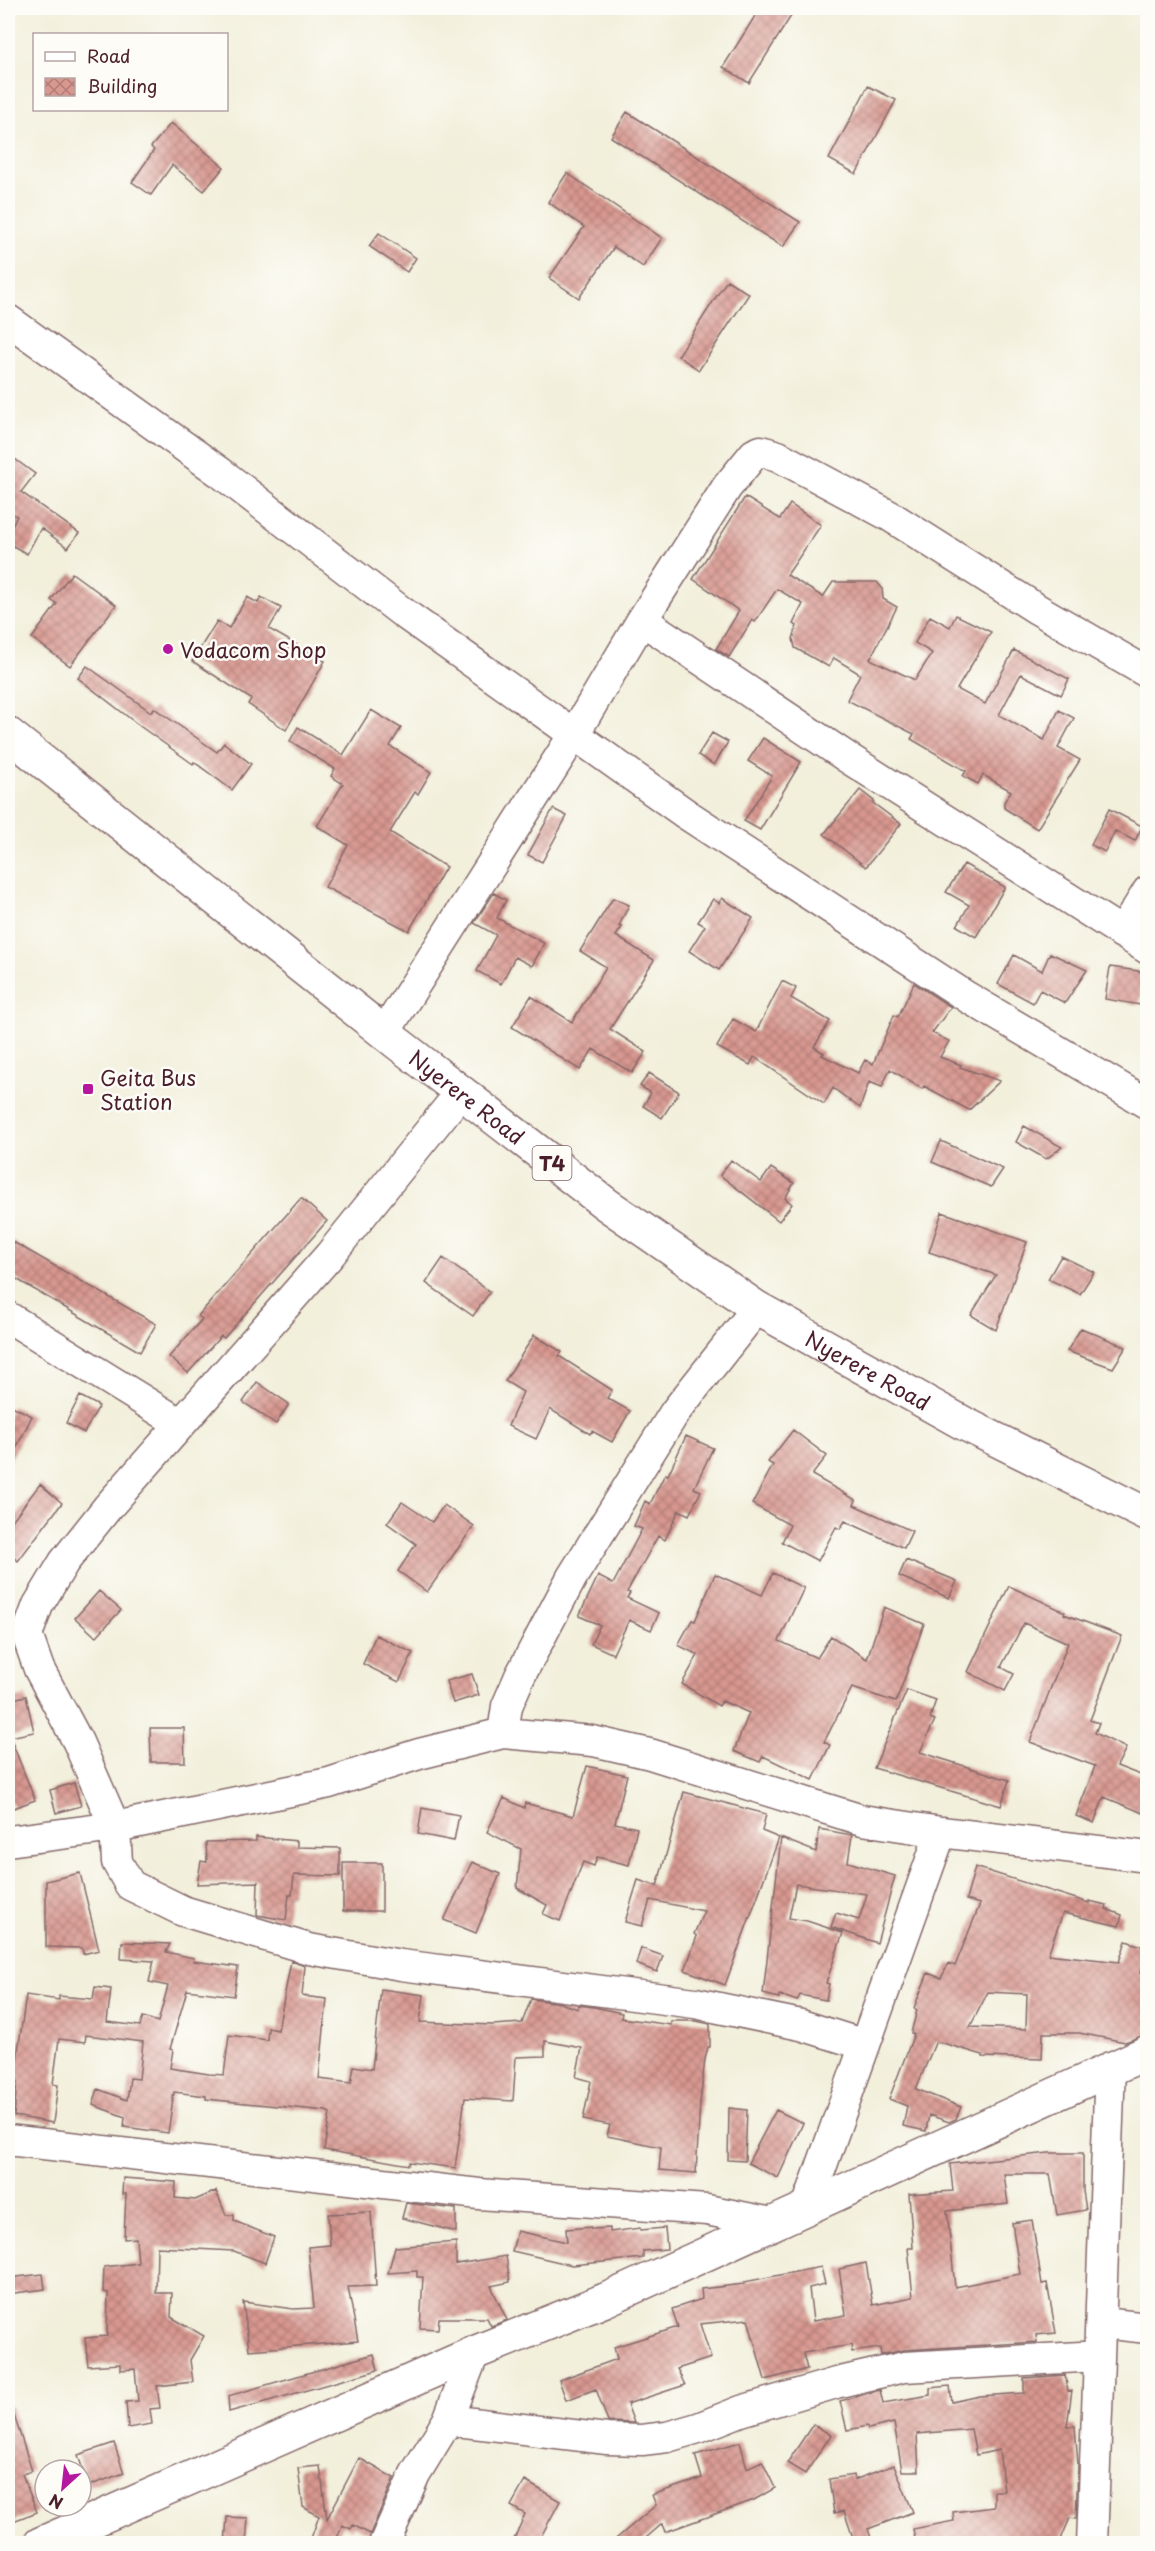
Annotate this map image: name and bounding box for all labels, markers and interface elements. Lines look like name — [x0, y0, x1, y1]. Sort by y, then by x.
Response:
legend — [33, 33, 228, 111]
text: Road — [87, 42, 131, 69]
text: Building — [87, 72, 157, 99]
place label: Vodacom Shop — [180, 633, 326, 665]
marker: Vodacom Shop — [161, 642, 175, 656]
street label: Nyerere Road — [402, 1042, 532, 1152]
place label: Geita Bus Station — [100, 1061, 196, 1117]
marker: Geita Bus Station — [81, 1082, 95, 1096]
road number: T4 — [532, 1146, 572, 1180]
street label: Nyerere Road — [799, 1322, 936, 1418]
north arrow — [33, 2458, 93, 2518]
text: N — [45, 2489, 67, 2516]

